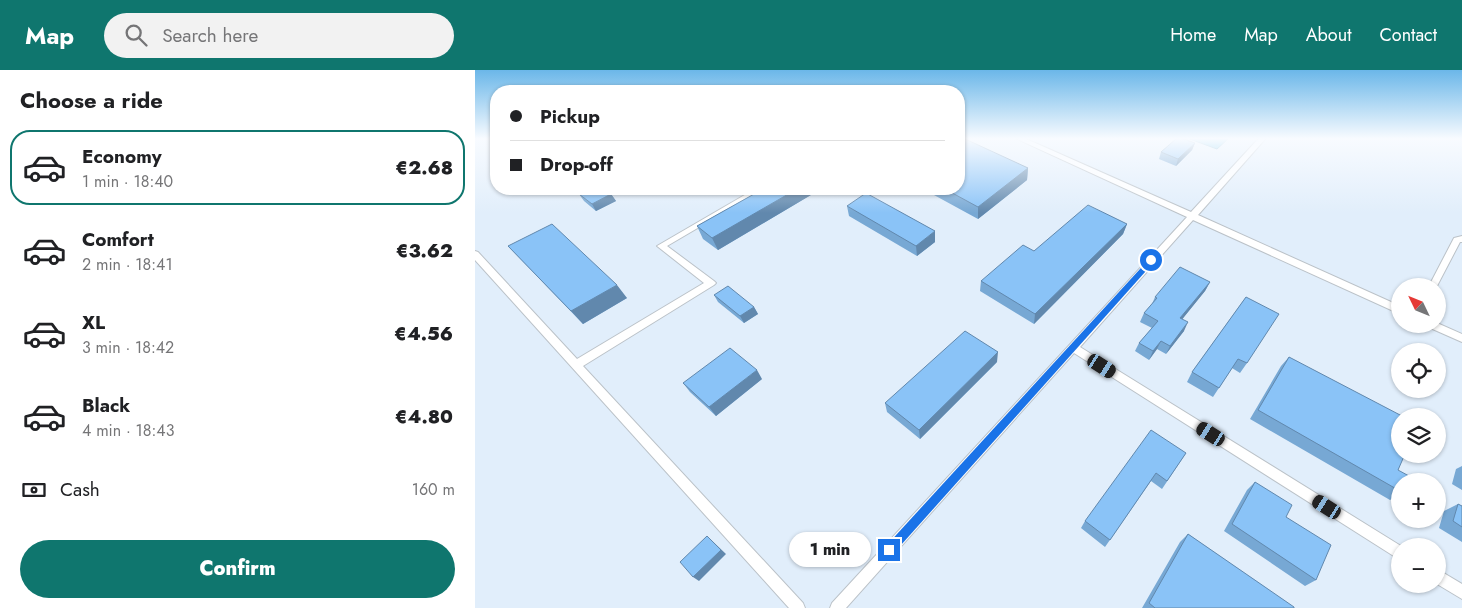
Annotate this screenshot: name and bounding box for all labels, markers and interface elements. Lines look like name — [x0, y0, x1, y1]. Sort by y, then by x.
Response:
search box — [104, 13, 454, 58]
text: Map — [25, 18, 74, 53]
icon: search — [122, 21, 150, 49]
text: Search here — [162, 22, 258, 49]
text: Home — [1170, 22, 1216, 48]
text: Map — [1244, 22, 1278, 48]
text: About — [1306, 22, 1351, 48]
text: Contact — [1379, 22, 1437, 48]
text: Choose a ride — [20, 84, 163, 116]
text: Pickup — [540, 103, 600, 130]
text: Economy — [82, 143, 162, 170]
icon: car — [22, 145, 67, 190]
text: Drop-off — [540, 151, 613, 178]
text: €2.68 — [395, 154, 453, 181]
text: 1 min · 18:40 — [82, 170, 173, 193]
text: Comfort — [82, 226, 154, 253]
icon: car — [22, 228, 67, 273]
text: €3.62 — [396, 237, 453, 264]
route start — [1140, 249, 1162, 271]
text: 2 min · 18:41 — [82, 253, 173, 276]
north arrow — [1391, 278, 1446, 332]
map controls — [1391, 278, 1446, 593]
text: XL — [82, 309, 105, 336]
icon: car — [22, 311, 67, 356]
text: €4.56 — [394, 320, 453, 347]
text: 3 min · 18:42 — [82, 336, 174, 359]
button: locate — [1391, 343, 1446, 398]
car — [1085, 352, 1118, 380]
text: Black — [82, 392, 130, 419]
icon: car — [22, 394, 67, 439]
text: €4.80 — [395, 403, 453, 430]
button: layers — [1391, 408, 1446, 463]
text: 4 min · 18:43 — [82, 419, 174, 442]
car — [1194, 420, 1227, 448]
button: + — [1391, 473, 1446, 528]
icon: cash — [20, 476, 48, 504]
text: Cash — [60, 476, 100, 503]
text: 160 m — [412, 478, 455, 501]
car — [1310, 493, 1343, 521]
callout: 1 min — [789, 532, 871, 568]
text: 1 min — [810, 538, 850, 561]
button: − — [1391, 538, 1446, 593]
route end — [878, 539, 900, 561]
button: Confirm — [20, 540, 455, 598]

